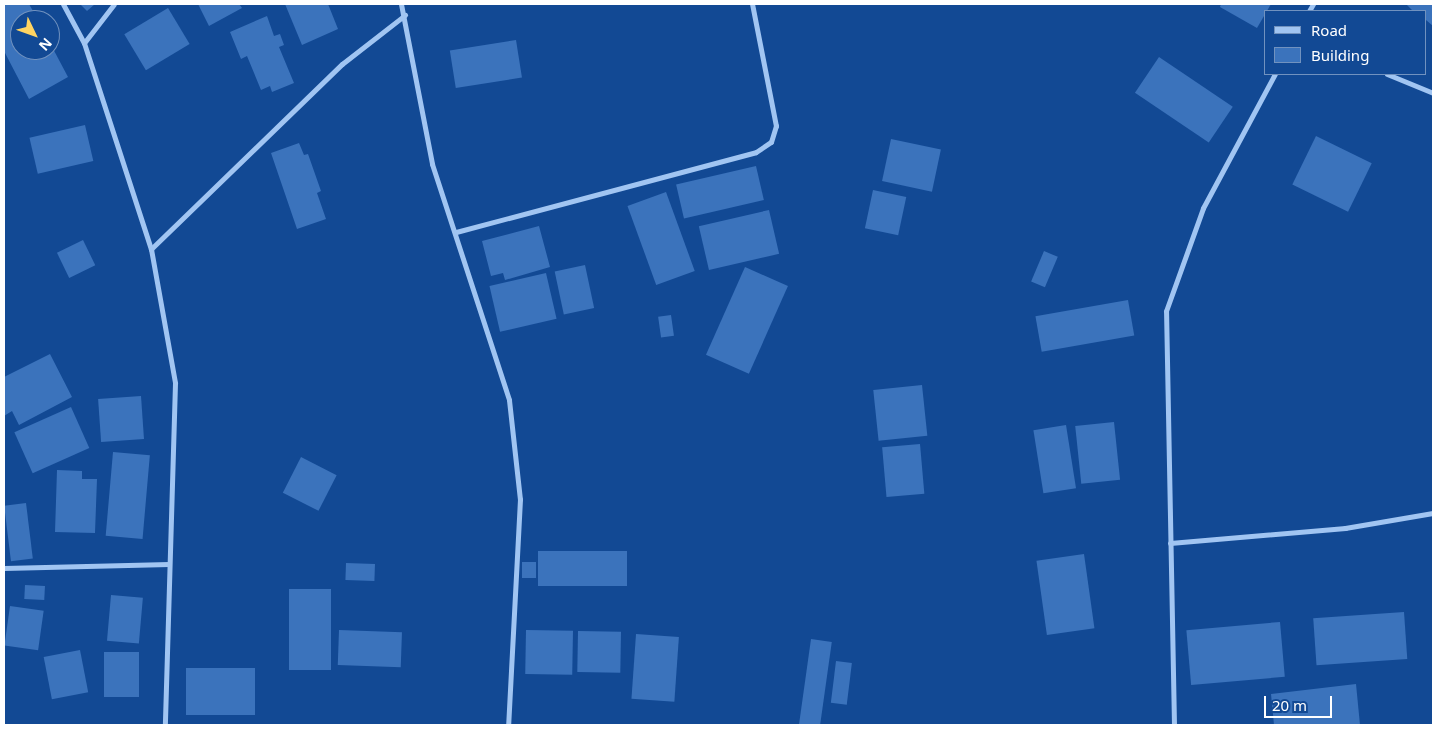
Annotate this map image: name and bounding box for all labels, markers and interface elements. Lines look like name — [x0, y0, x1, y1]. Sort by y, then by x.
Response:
north arrow — [10, 10, 60, 60]
legend — [1264, 10, 1427, 75]
text: Road — [1311, 20, 1347, 40]
text: N — [35, 34, 57, 55]
text: Building — [1311, 45, 1369, 65]
scale bar — [1267, 686, 1334, 718]
text: 20 m — [1272, 695, 1307, 715]

